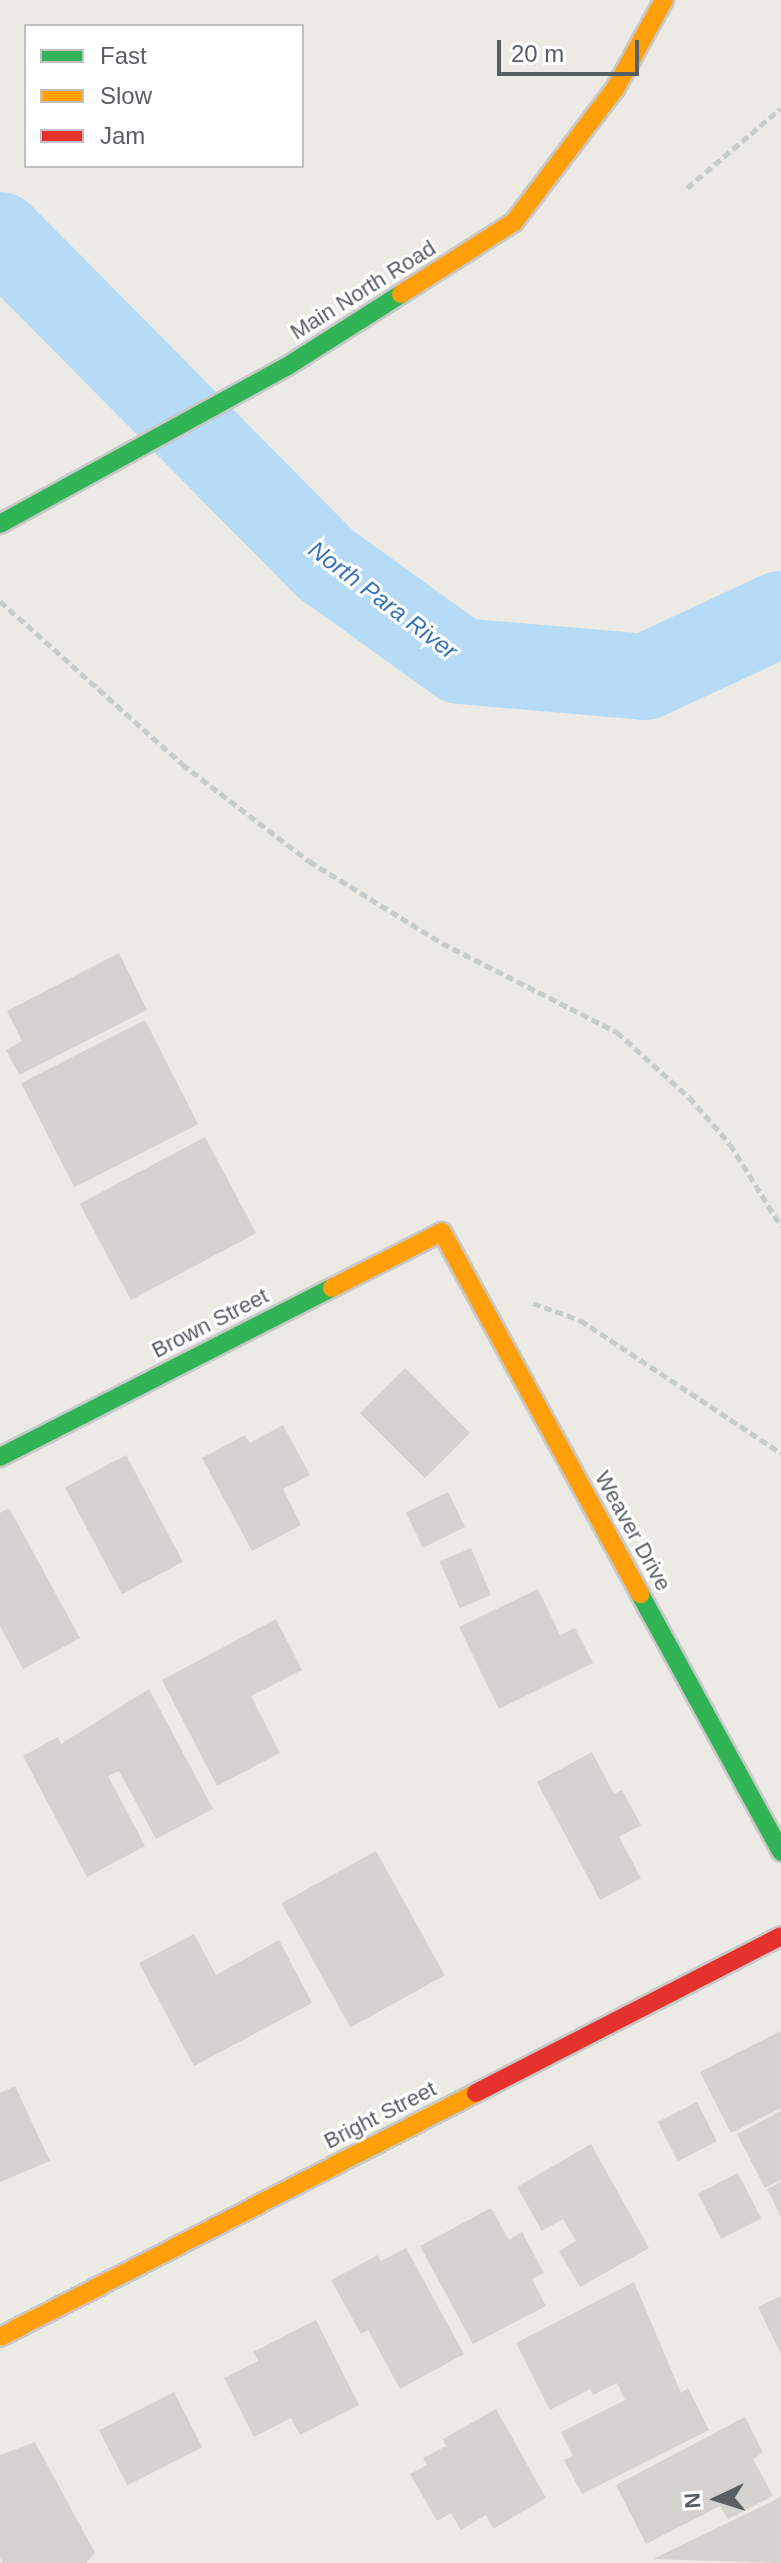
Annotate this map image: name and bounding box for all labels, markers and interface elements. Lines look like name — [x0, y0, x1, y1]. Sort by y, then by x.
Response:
legend — [24, 24, 304, 168]
scale bar — [501, 24, 643, 74]
text: 20 m — [511, 40, 564, 67]
text: Fast — [100, 42, 147, 69]
text: Slow — [100, 82, 152, 109]
text: Jam — [100, 122, 145, 149]
street label: Main North Road — [285, 235, 441, 345]
water label: North Para River — [303, 535, 463, 665]
street label: Brown Street — [147, 1282, 273, 1364]
street label: Weaver Drive — [589, 1467, 677, 1595]
street label: Bright Street — [320, 2075, 440, 2155]
north arrow — [677, 2459, 757, 2539]
text: N — [680, 2492, 706, 2510]

